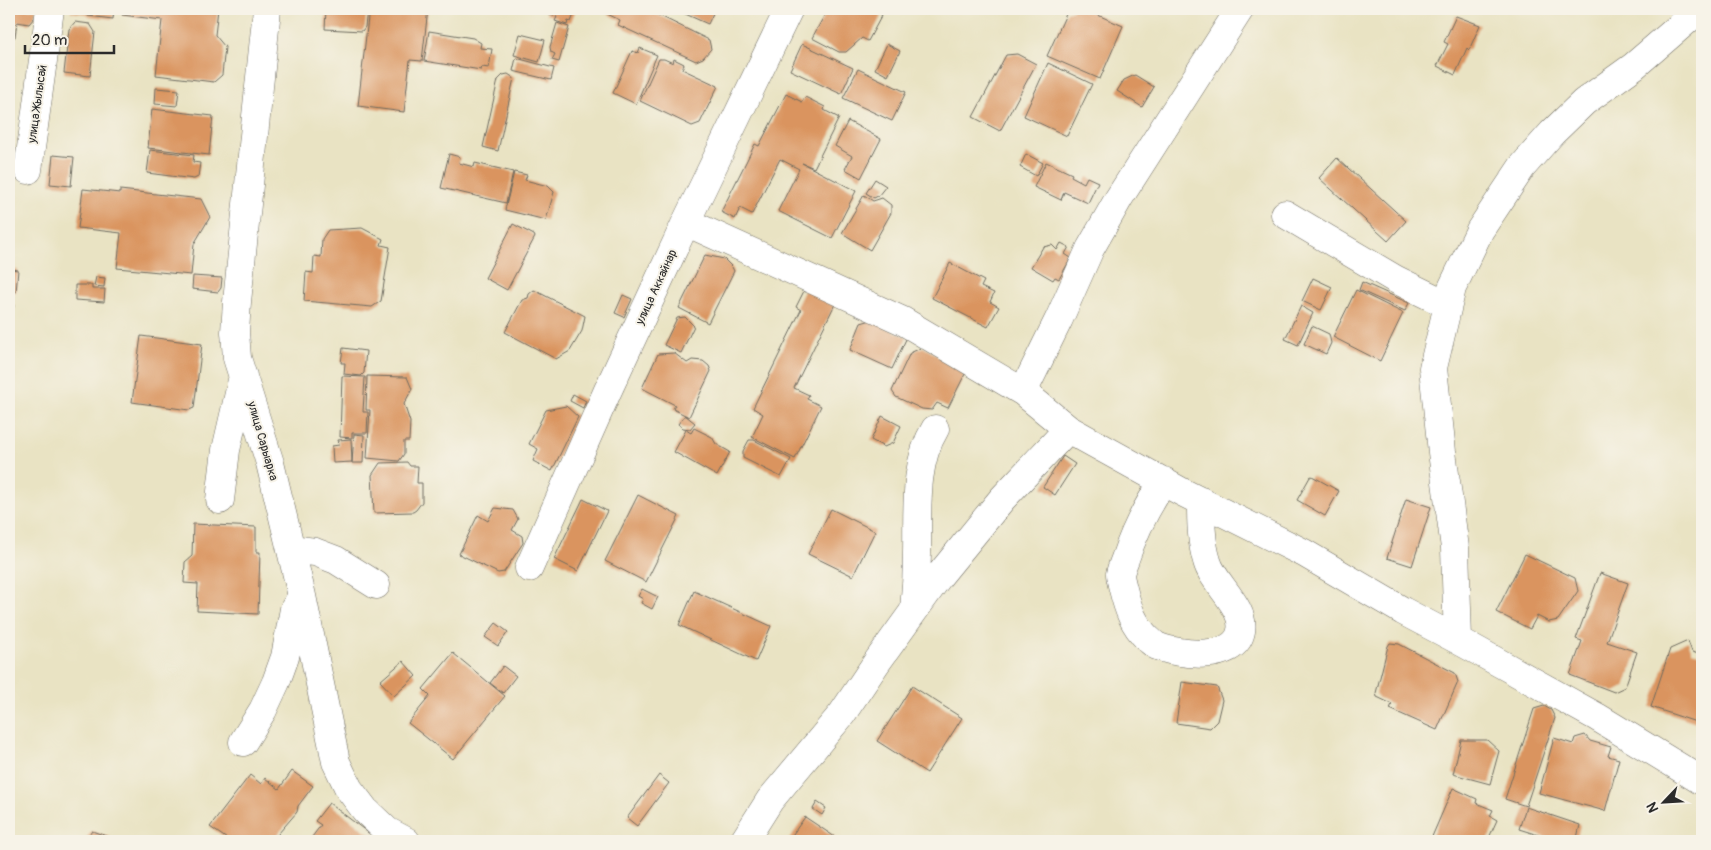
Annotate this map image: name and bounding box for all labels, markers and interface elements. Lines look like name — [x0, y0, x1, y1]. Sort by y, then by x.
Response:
scale bar — [25, 22, 114, 54]
text: 20 m — [32, 31, 67, 50]
street label: улица Жылысай — [24, 64, 50, 145]
street label: улица Аккайнар — [632, 247, 681, 328]
street label: улица Сарыарка — [244, 399, 281, 483]
north arrow — [1638, 778, 1688, 828]
text: N — [1643, 799, 1662, 815]

